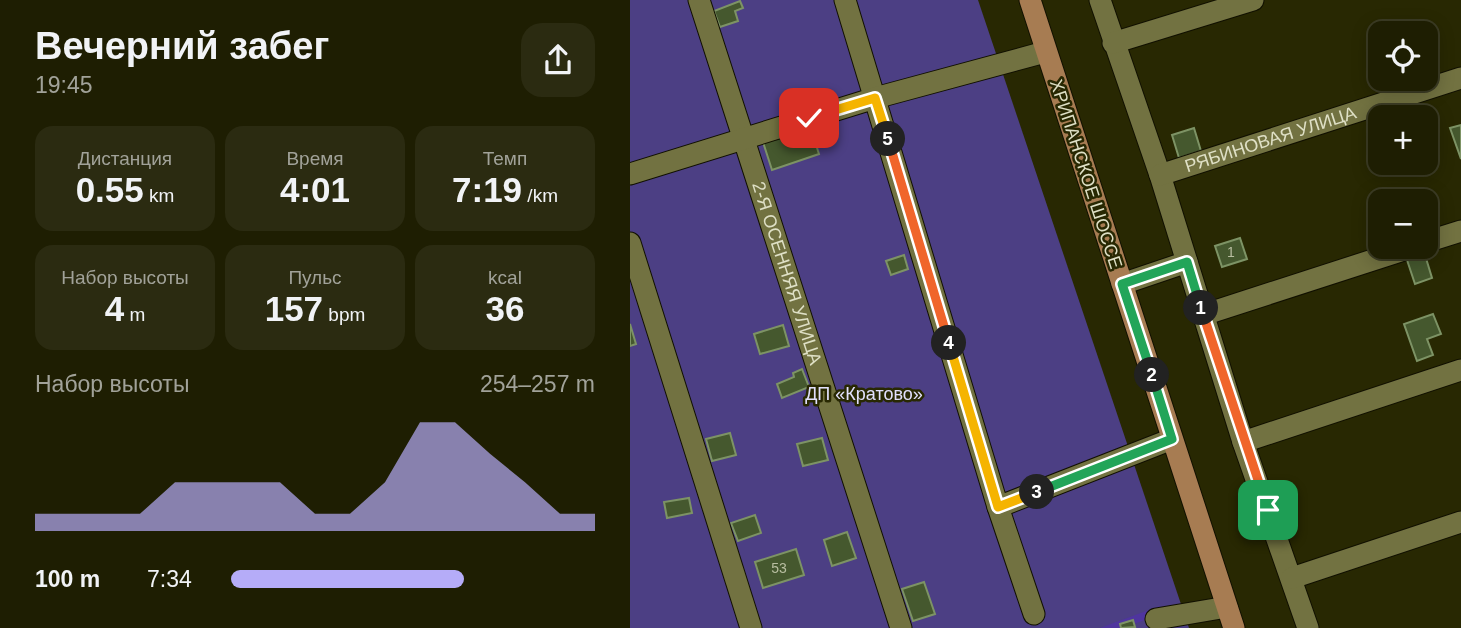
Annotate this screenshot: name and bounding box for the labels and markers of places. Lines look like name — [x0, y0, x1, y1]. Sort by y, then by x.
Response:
pin — [779, 88, 839, 148]
pin: 5 — [870, 122, 906, 156]
pin: 1 — [1184, 290, 1218, 326]
pin: 4 — [932, 326, 966, 360]
pin: 2 — [1134, 358, 1170, 392]
pin: 3 — [1020, 475, 1054, 510]
pin — [1238, 480, 1298, 540]

